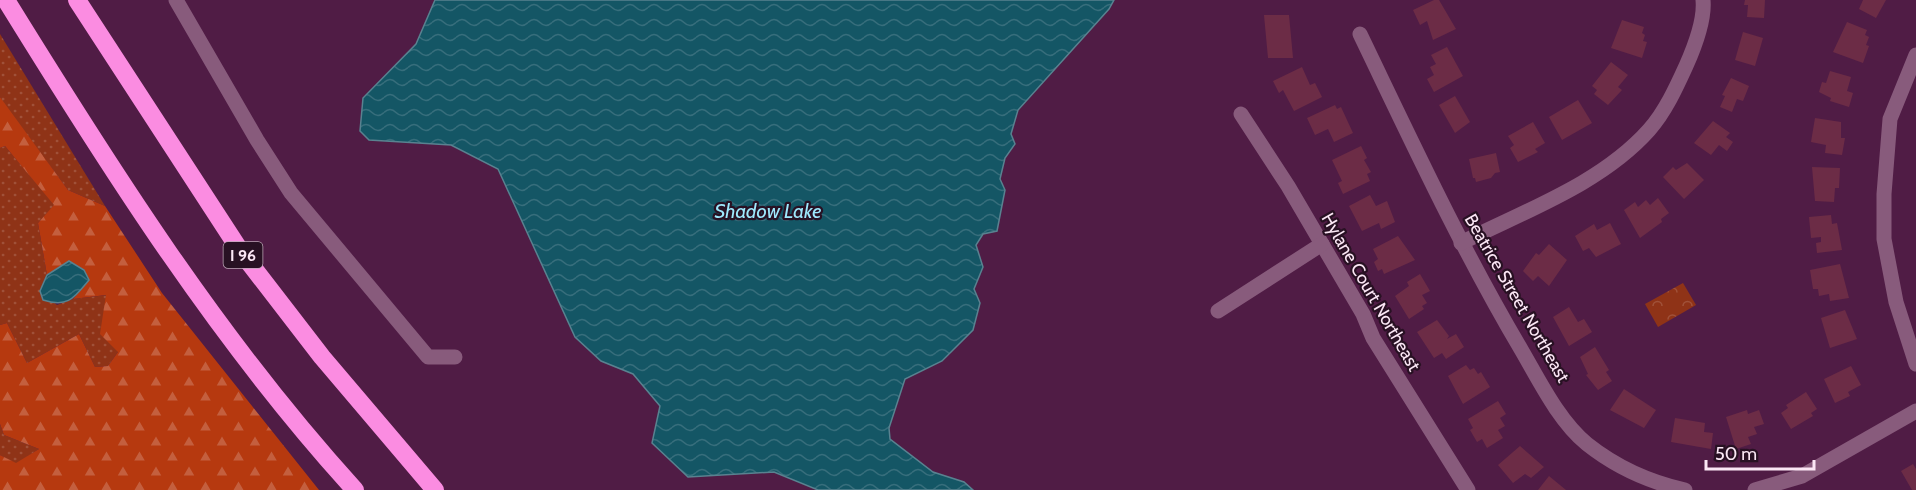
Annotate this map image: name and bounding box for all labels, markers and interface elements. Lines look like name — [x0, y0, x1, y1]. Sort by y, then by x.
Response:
water label: Shadow Lake — [715, 199, 821, 223]
street label: Hylane Court Northeast — [1317, 209, 1425, 375]
street label: Beatrice Street Northeast — [1460, 210, 1574, 386]
road number: I 96 — [224, 242, 262, 268]
scale bar — [1706, 433, 1814, 471]
text: 50 m — [1715, 443, 1757, 465]

